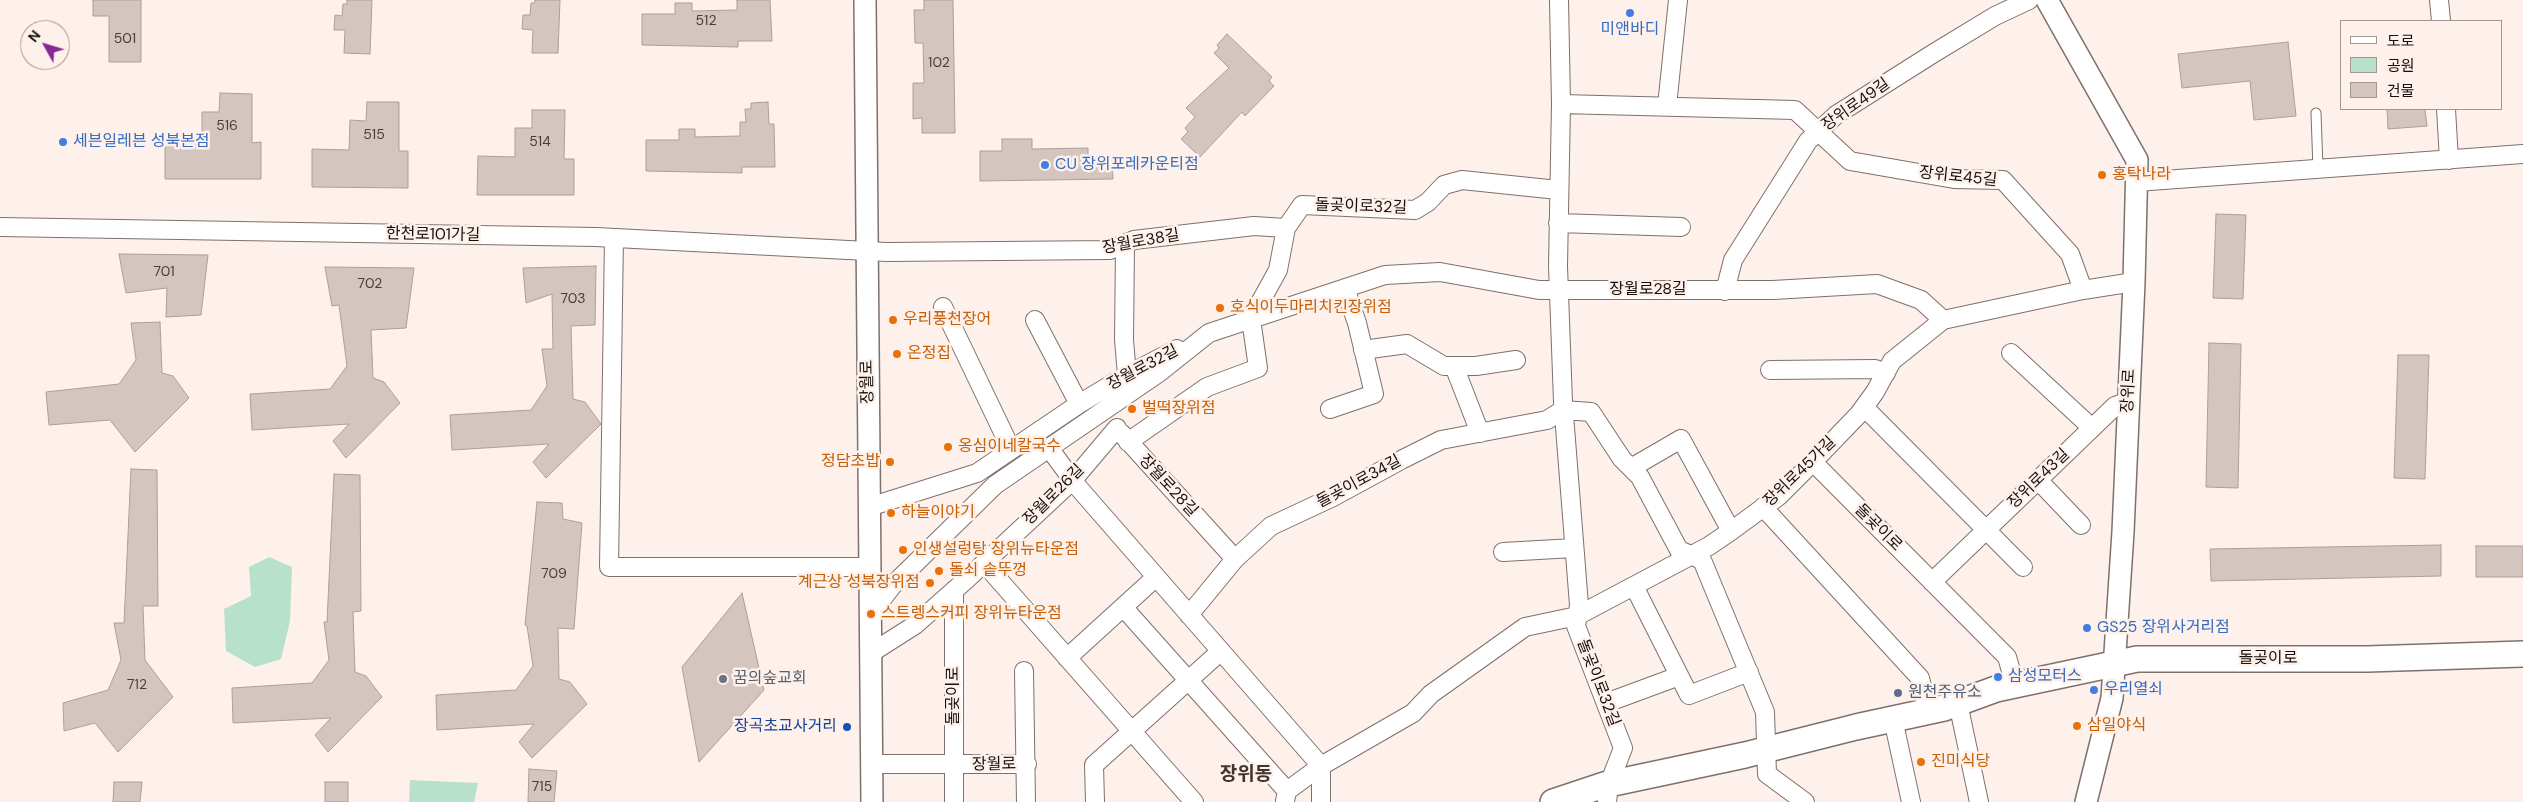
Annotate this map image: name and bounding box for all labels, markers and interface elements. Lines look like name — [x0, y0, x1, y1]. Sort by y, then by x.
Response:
marker: 미앤바디 — [1624, 7, 1636, 19]
house number: 512 — [696, 13, 716, 29]
north arrow — [20, 20, 70, 70]
place label: 미앤바디 — [1601, 20, 1659, 40]
legend — [2340, 20, 2503, 110]
text: N — [24, 27, 44, 46]
house number: 501 — [114, 31, 136, 47]
text: 도로 — [2387, 31, 2415, 51]
house number: 102 — [928, 55, 950, 71]
text: 공원 — [2387, 56, 2415, 76]
street label: 장위로49길 — [1818, 75, 1894, 135]
text: 건물 — [2387, 81, 2415, 101]
house number: 516 — [216, 118, 238, 134]
house number: 515 — [363, 127, 385, 143]
place label: 세븐일레븐 성북본점 — [73, 132, 210, 152]
house number: 514 — [529, 134, 551, 150]
marker: 세븐일레븐 성북본점 — [57, 136, 69, 148]
place label: CU 장위포레카운티점 — [1055, 155, 1199, 175]
marker: CU 장위포레카운티점 — [1039, 159, 1051, 171]
street label: 장위로45길 — [1918, 163, 1998, 191]
place label: 홍탁나라 — [2112, 165, 2171, 185]
marker: 홍탁나라 — [2096, 169, 2108, 181]
street label: 돌곶이로32길 — [1315, 196, 1407, 218]
street label: 한천로101가길 — [386, 225, 480, 245]
street label: 장월로38길 — [1101, 226, 1181, 258]
house number: 701 — [153, 264, 175, 280]
house number: 702 — [358, 276, 382, 292]
street label: 장월로28길 — [1609, 280, 1687, 300]
house number: 703 — [560, 291, 586, 307]
place label: 호식이두마리치킨장위점 — [1230, 298, 1392, 318]
marker: 호식이두마리치킨장위점 — [1214, 302, 1226, 314]
place label: 우리풍천장어 — [903, 310, 991, 330]
marker: 우리풍천장어 — [887, 314, 899, 326]
street label: 장월로32길 — [1104, 341, 1182, 395]
place label: 온정집 — [907, 344, 951, 364]
marker: 온정집 — [891, 348, 903, 360]
street label: 장월로 — [858, 360, 878, 404]
street label: 장위로 — [2118, 368, 2140, 414]
place label: 벌떡장위점 — [1142, 399, 1216, 419]
marker: 벌떡장위점 — [1126, 403, 1138, 415]
street label: 장위로45가길 — [1760, 433, 1840, 511]
place label: 옹심이네칼국수 — [958, 437, 1061, 457]
marker: 옹심이네칼국수 — [942, 441, 954, 453]
street label: 장위로43길 — [2004, 445, 2074, 513]
street label: 장월로28길 — [1135, 451, 1201, 521]
place label: 정담초밥 — [821, 452, 880, 472]
street label: 돌곶이로34길 — [1314, 452, 1404, 512]
marker: 정담초밥 — [884, 456, 896, 468]
street label: 장월로26길 — [1020, 461, 1088, 529]
street label: 돌곶이로 — [1850, 500, 1906, 556]
place label: 하늘이야기 — [901, 503, 975, 523]
marker: 하늘이야기 — [885, 507, 897, 519]
place label: 인생설렁탕 장위뉴타운점 — [913, 540, 1079, 560]
marker: 인생설렁탕 장위뉴타운점 — [897, 544, 909, 556]
place label: 돌쇠 솥뚜껑 — [949, 561, 1027, 581]
marker: 돌쇠 솥뚜껑 — [933, 565, 945, 577]
house number: 709 — [541, 566, 567, 582]
place label: 계근상 성북장위점 — [798, 573, 920, 593]
marker: 계근상 성북장위점 — [924, 577, 936, 589]
place label: 스트렝스커피 장위뉴타운점 — [881, 604, 1062, 624]
marker: 스트렝스커피 장위뉴타운점 — [865, 608, 877, 620]
place label: GS25 장위사거리점 — [2097, 618, 2230, 638]
marker: GS25 장위사거리점 — [2081, 622, 2093, 634]
street label: 돌곶이로32길 — [1573, 636, 1623, 730]
street label: 돌곶이로 — [2239, 649, 2297, 669]
street label: 돌곶이로 — [944, 667, 964, 725]
place label: 삼성모터스 — [2008, 667, 2082, 687]
place label: 꿈의숲교회 — [733, 669, 807, 689]
marker: 삼성모터스 — [1992, 671, 2004, 683]
marker: 꿈의숲교회 — [717, 673, 729, 685]
house number: 712 — [127, 677, 147, 693]
place label: 우리열쇠 — [2104, 680, 2163, 700]
place label: 원천주유소 — [1908, 683, 1982, 703]
marker: 우리열쇠 — [2088, 684, 2100, 696]
marker: 원천주유소 — [1892, 687, 1904, 699]
place label: 삼일야식 — [2087, 716, 2146, 736]
place label: 장곡초교사거리 — [734, 717, 837, 737]
marker: 삼일야식 — [2071, 720, 2083, 732]
marker: 장곡초교사거리 — [841, 721, 853, 733]
place label: 진미식당 — [1931, 752, 1990, 772]
street label: 장월로 — [972, 755, 1016, 775]
marker: 진미식당 — [1915, 756, 1927, 768]
district label: 장위동 — [1220, 764, 1272, 786]
house number: 715 — [532, 779, 552, 795]

